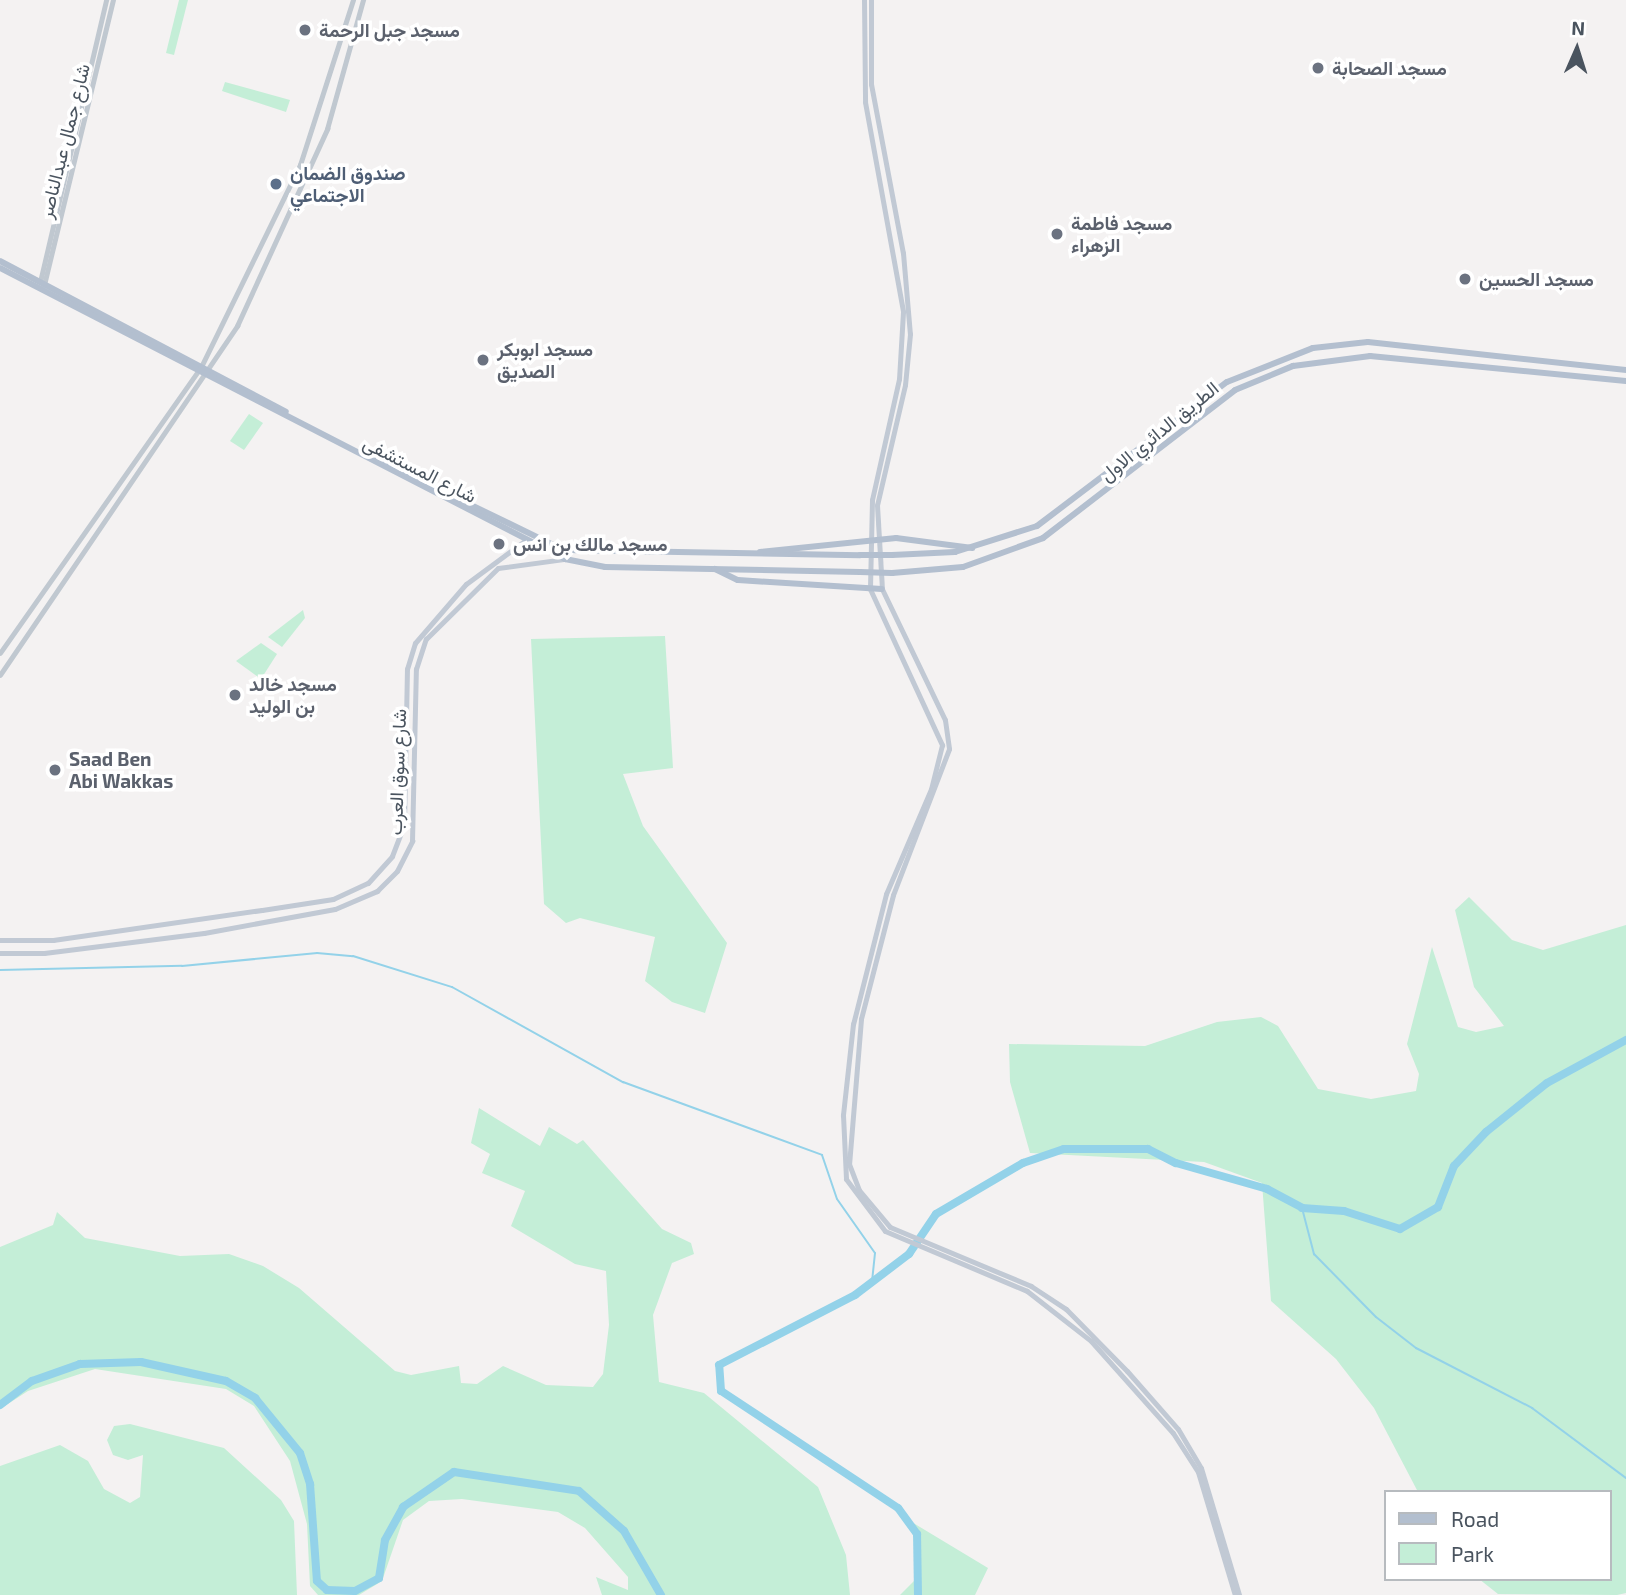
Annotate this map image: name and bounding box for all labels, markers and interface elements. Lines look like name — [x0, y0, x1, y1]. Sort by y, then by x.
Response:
north arrow — [1542, 14, 1612, 84]
text: N — [1571, 16, 1586, 39]
place label: مسجد جبل الرحمة — [319, 19, 460, 41]
marker: مسجد جبل الرحمة — [297, 22, 313, 38]
place label: مسجد الصحابة — [1332, 57, 1447, 79]
marker: مسجد الصحابة — [1310, 60, 1326, 76]
street label: شارع جمال عبدالناصر — [34, 61, 94, 221]
place label: صندوق الضمان الاجتماعي — [290, 162, 406, 206]
marker: صندوق الضمان الاجتماعي — [268, 176, 284, 192]
place label: مسجد فاطمة الزهراء — [1071, 212, 1172, 256]
marker: مسجد فاطمة الزهراء — [1049, 226, 1065, 242]
place label: مسجد الحسين — [1479, 268, 1594, 290]
marker: مسجد الحسين — [1457, 271, 1473, 287]
place label: مسجد ابوبكر الصديق — [497, 338, 593, 382]
marker: مسجد ابوبكر الصديق — [475, 352, 491, 368]
street label: الطريق الدائري الاول — [1095, 376, 1223, 486]
street label: شارع المستشفى — [360, 431, 480, 507]
place label: مسجد مالك بن انس — [513, 533, 668, 555]
marker: مسجد مالك بن انس — [491, 536, 507, 552]
place label: مسجد خالد بن الوليد — [249, 673, 337, 717]
marker: مسجد خالد بن الوليد — [227, 687, 243, 703]
street label: شارع سوق العرب — [383, 708, 411, 836]
place label: Saad Ben Abi Wakkas — [69, 748, 173, 792]
marker: Saad Ben Abi Wakkas — [47, 762, 63, 778]
legend — [1384, 1490, 1612, 1581]
text: Road — [1451, 1506, 1499, 1531]
text: Park — [1451, 1541, 1494, 1566]

